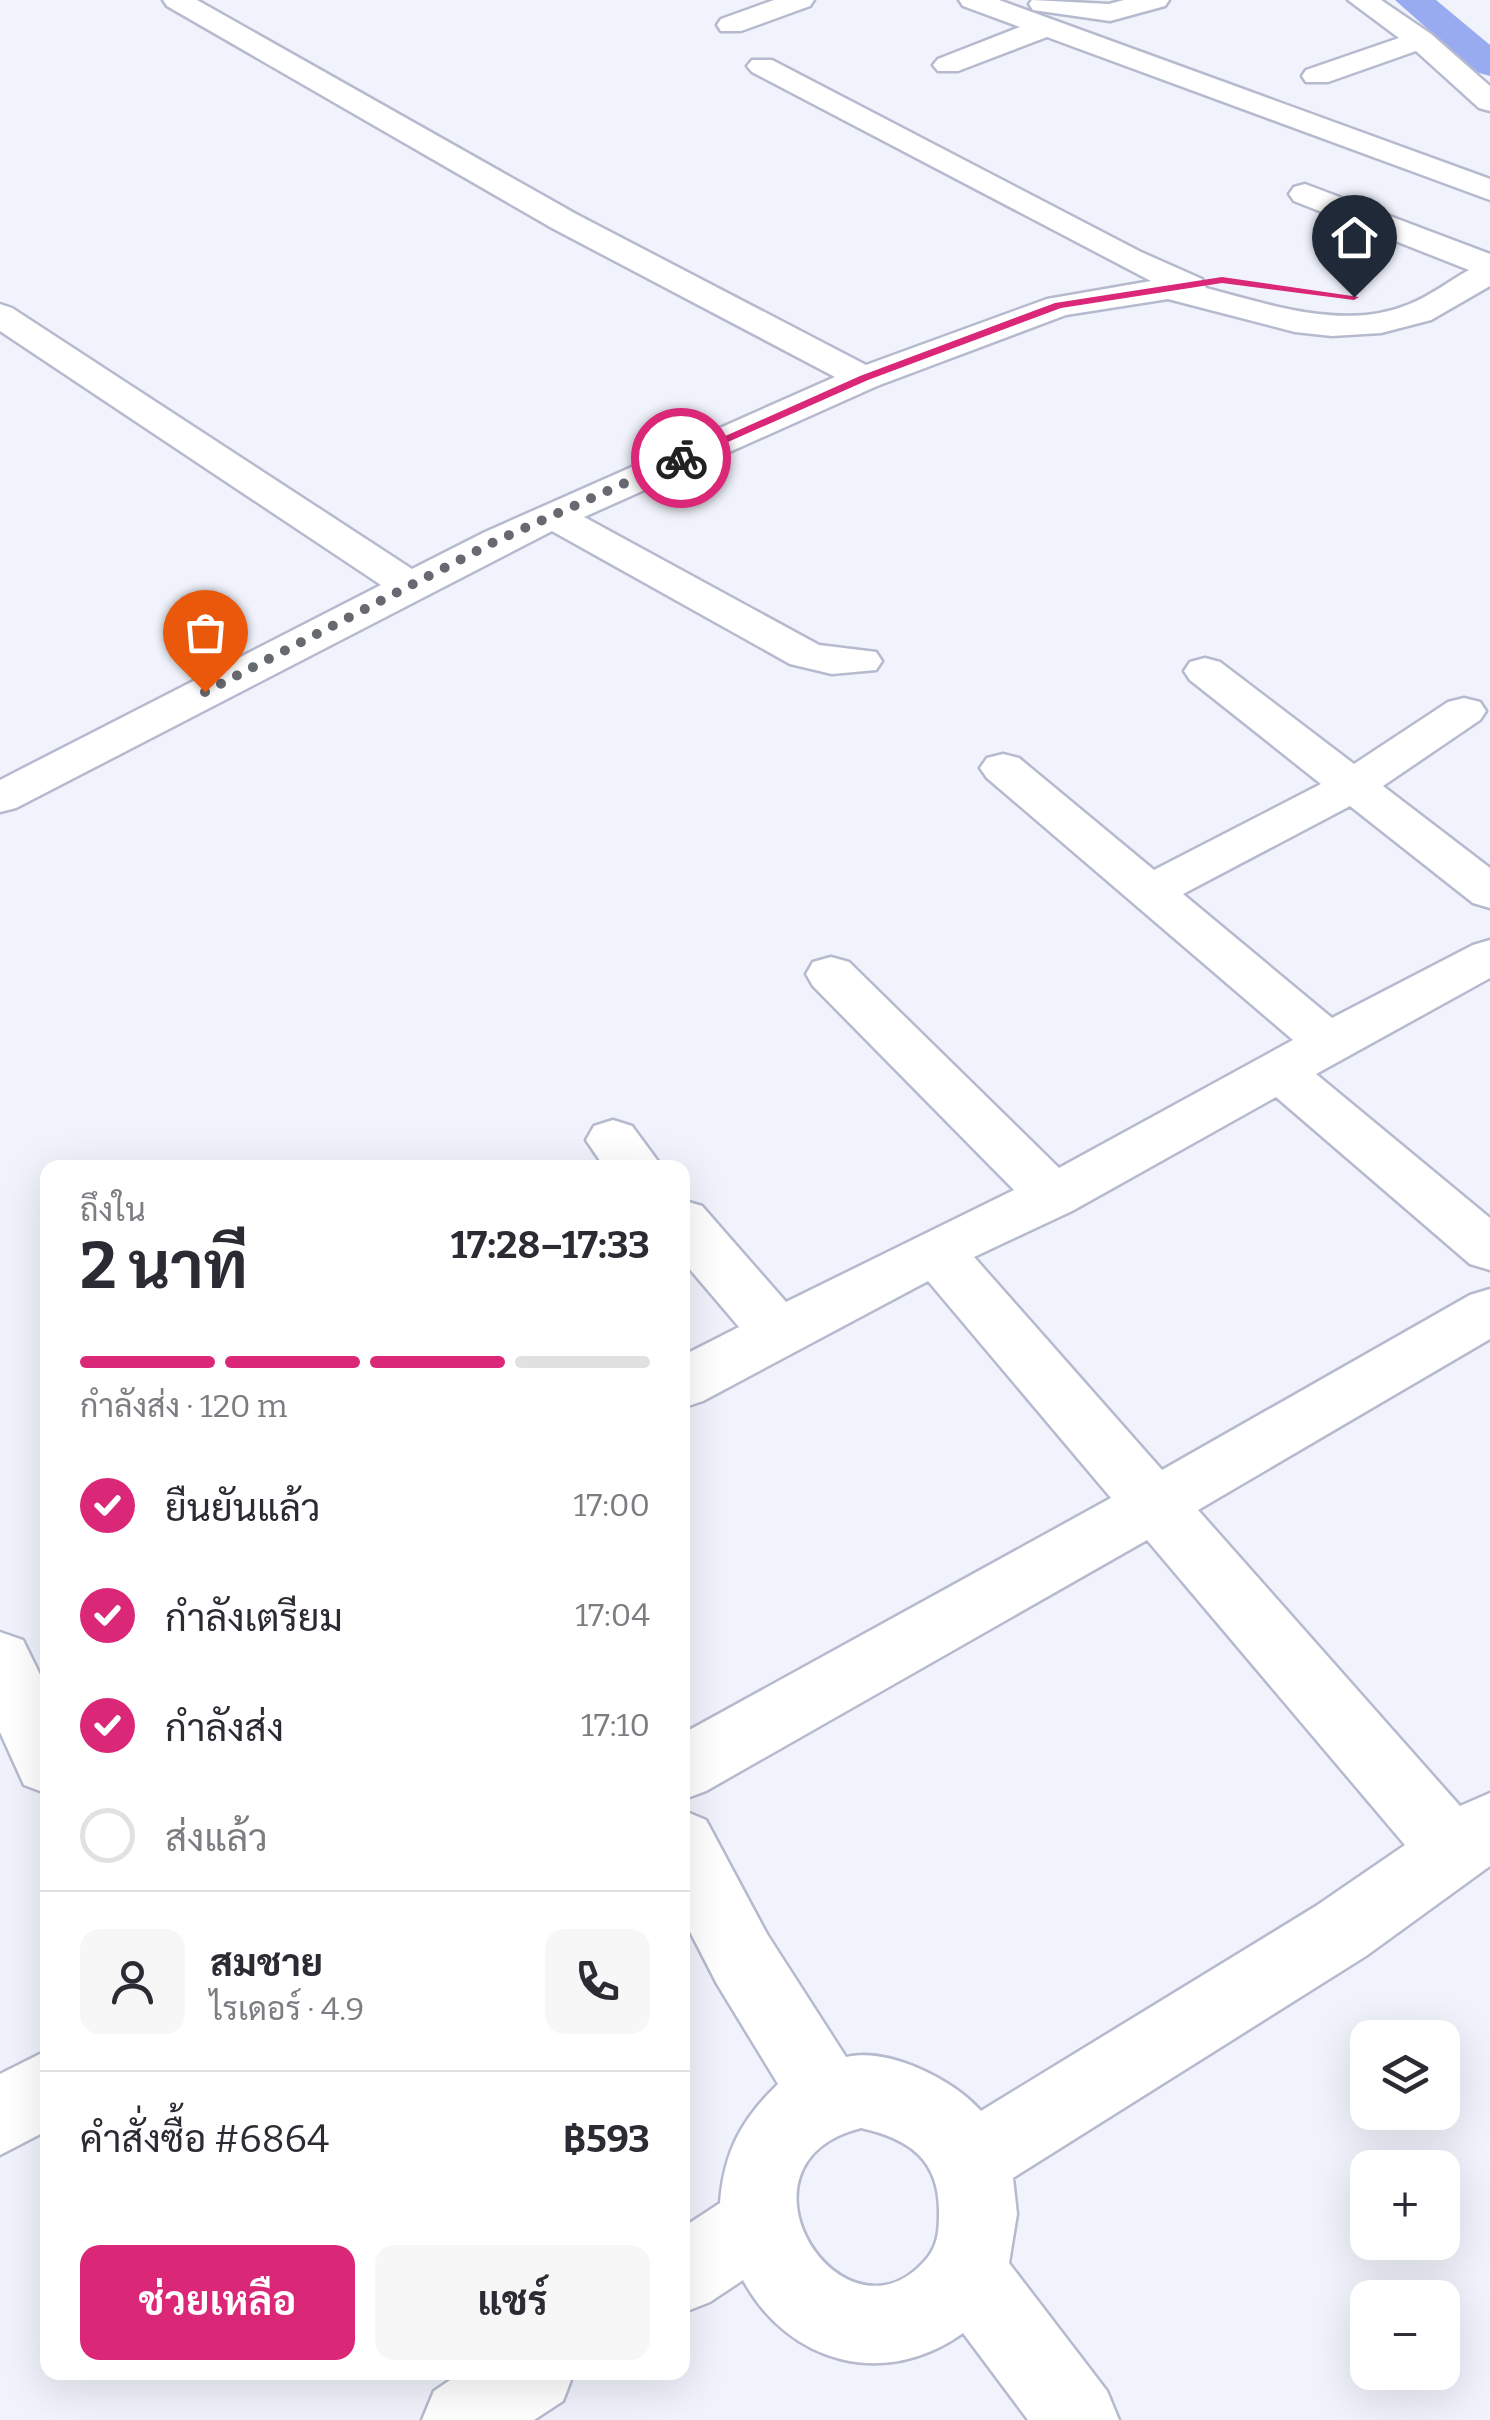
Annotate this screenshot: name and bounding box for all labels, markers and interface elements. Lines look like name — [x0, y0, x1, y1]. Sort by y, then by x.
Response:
pin — [1312, 195, 1397, 298]
icon: home — [1327, 210, 1382, 265]
courier — [631, 408, 731, 508]
icon: bike — [654, 431, 709, 486]
pin — [163, 590, 248, 693]
icon: bag — [178, 605, 233, 660]
text: ถึงใน — [80, 1191, 146, 1229]
text: 17:28–17:33 — [451, 1222, 650, 1268]
text: 2 นาที — [80, 1227, 248, 1305]
text: กำลังส่ง · 120 m — [80, 1387, 288, 1425]
icon: check — [80, 1478, 135, 1533]
text: ยืนยันแล้ว — [165, 1485, 320, 1531]
text: 17:00 — [573, 1486, 650, 1524]
icon: check — [80, 1588, 135, 1643]
text: กำลังเตรียม — [165, 1595, 343, 1641]
text: 17:04 — [575, 1596, 650, 1634]
icon: check — [80, 1698, 135, 1753]
text: กำลังส่ง — [165, 1705, 284, 1751]
text: 17:10 — [581, 1706, 650, 1744]
text: ส่งแล้ว — [165, 1815, 268, 1861]
button: person — [80, 1929, 185, 2034]
button: phone — [545, 1929, 650, 2034]
text: สมชาย — [210, 1940, 323, 1986]
text: ไรเดอร์ · 4.9 — [210, 1990, 364, 2028]
map controls — [1350, 2020, 1460, 2390]
button: layers — [1350, 2020, 1460, 2130]
text: คำสั่งซื้อ #6864 — [80, 2116, 329, 2162]
text: ฿593 — [563, 2116, 650, 2162]
button: + — [1350, 2150, 1460, 2260]
button: ช่วยเหลือ — [80, 2245, 355, 2360]
button: แชร์ — [375, 2245, 650, 2360]
button: − — [1350, 2280, 1460, 2390]

